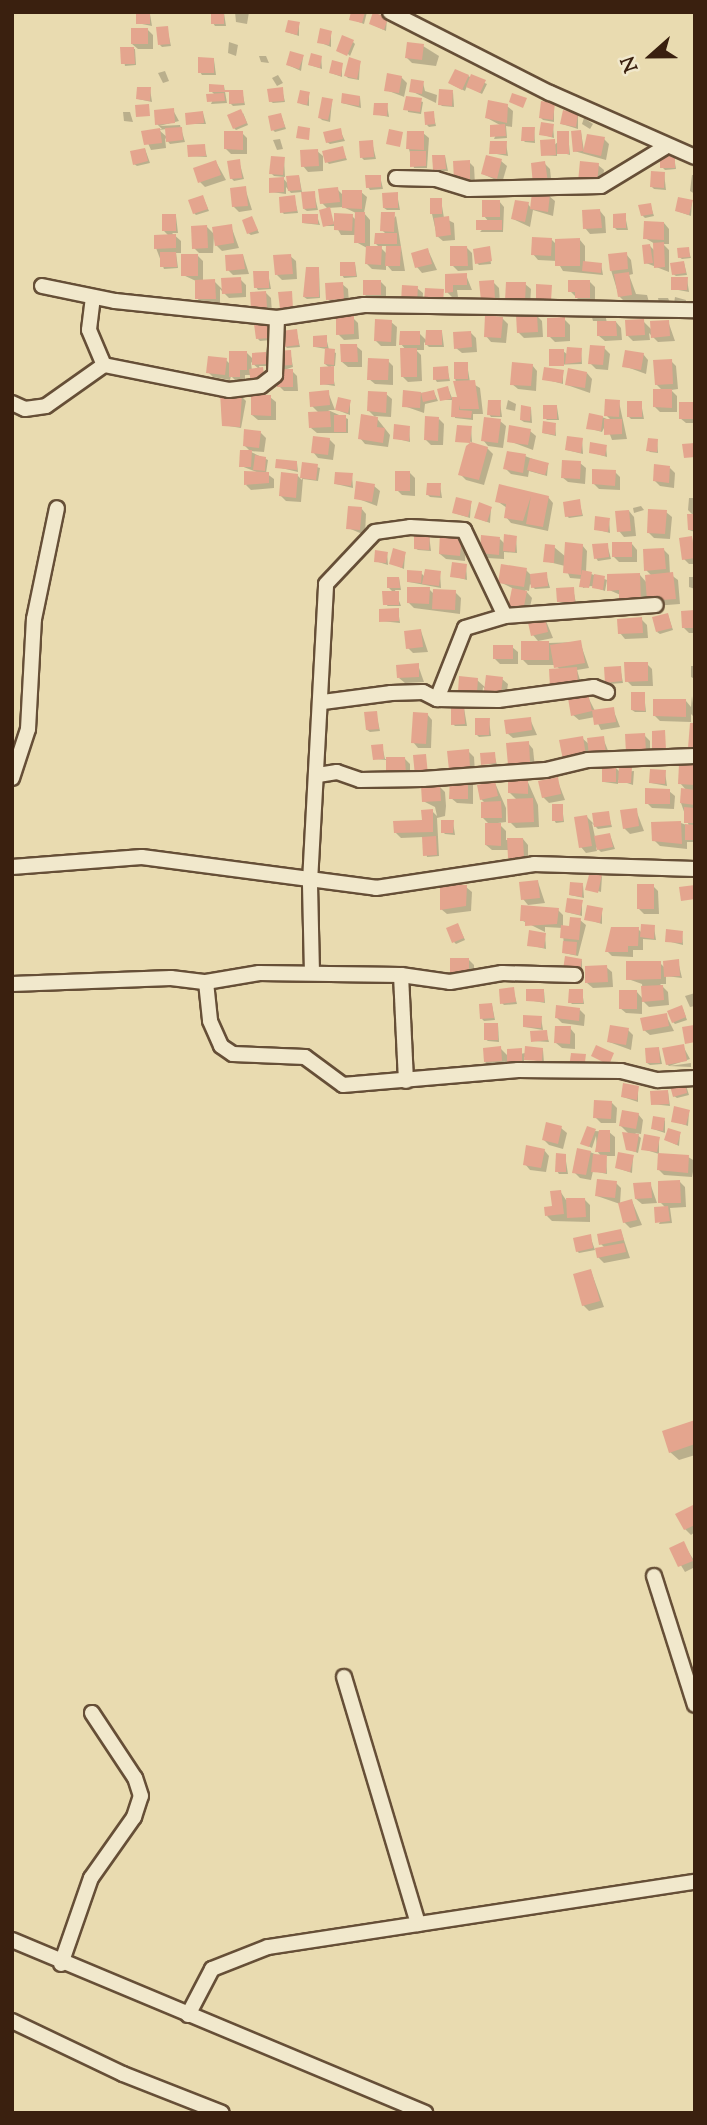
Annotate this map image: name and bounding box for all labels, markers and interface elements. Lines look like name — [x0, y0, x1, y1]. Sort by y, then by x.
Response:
north arrow — [616, 21, 686, 91]
text: N — [616, 52, 646, 76]

